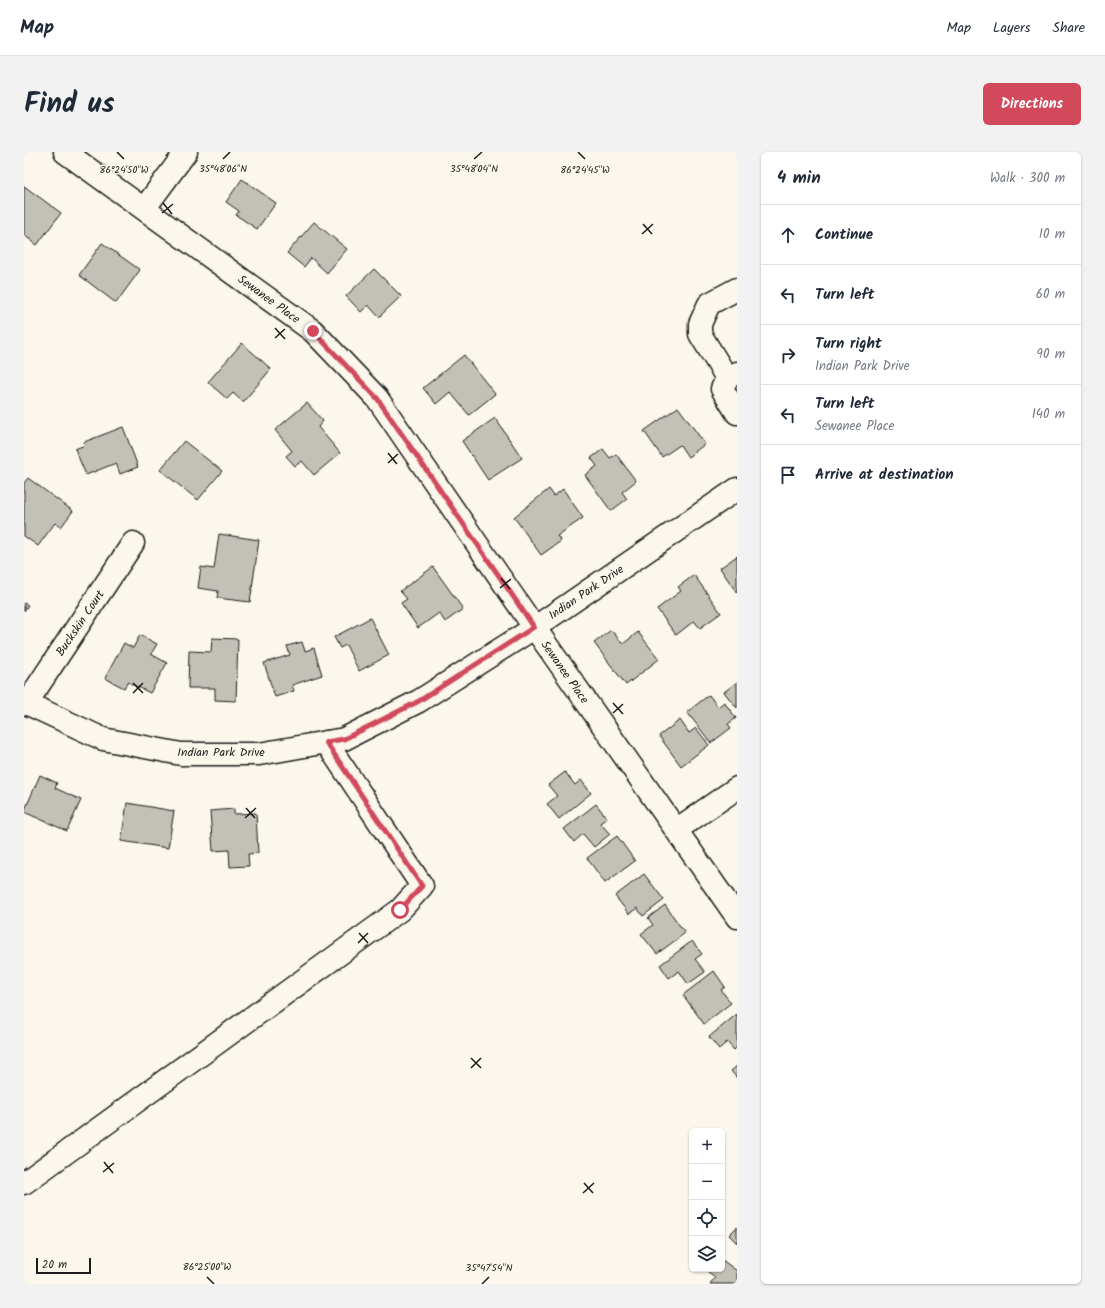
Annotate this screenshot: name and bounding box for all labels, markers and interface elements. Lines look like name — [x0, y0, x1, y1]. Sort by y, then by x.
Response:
text: Map — [20, 13, 54, 43]
text: Map — [947, 17, 971, 39]
text: Layers — [993, 17, 1031, 39]
text: Share — [1053, 17, 1085, 39]
text: Find us — [24, 82, 115, 127]
button: Directions — [983, 83, 1081, 125]
text: 35°48'06"N — [199, 161, 247, 177]
text: 35°48'04"N — [450, 161, 498, 177]
text: 86°24'50"W — [99, 162, 149, 178]
text: 86°24'45"W — [560, 162, 610, 178]
text: 4 min — [777, 165, 821, 192]
text: Walk · 300 m — [990, 168, 1065, 189]
text: Continue — [815, 223, 873, 247]
icon: ahead — [777, 224, 799, 246]
text: 10 m — [1039, 224, 1065, 245]
street label: Sewanee Place — [233, 270, 304, 329]
text: Turn left — [815, 283, 875, 307]
icon: left — [777, 284, 799, 306]
text: 60 m — [1036, 284, 1065, 305]
route end — [304, 322, 322, 340]
text: Turn right — [815, 332, 882, 356]
icon: right — [777, 344, 799, 366]
text: 90 m — [1037, 344, 1065, 365]
text: Indian Park Drive — [815, 356, 910, 377]
text: Turn left — [815, 392, 875, 416]
icon: left — [777, 404, 799, 426]
text: 140 m — [1032, 404, 1065, 425]
text: Sewanee Place — [815, 416, 894, 437]
text: Arrive at destination — [815, 463, 954, 487]
icon: arrive — [777, 464, 799, 486]
street label: Indian Park Drive — [545, 560, 628, 625]
street label: Buckskin Court — [51, 586, 110, 660]
street label: Sewanee Place — [536, 637, 594, 708]
street label: Indian Park Drive — [177, 743, 265, 762]
route start — [391, 901, 409, 919]
map controls — [689, 1128, 725, 1272]
button: + — [689, 1128, 725, 1164]
button: − — [689, 1164, 725, 1200]
button: locate — [689, 1200, 725, 1236]
button: layers — [689, 1236, 725, 1272]
scale bar — [36, 1256, 91, 1275]
text: 20 m — [42, 1256, 67, 1274]
text: 86°25'00"W — [183, 1259, 232, 1275]
text: 35°47'54"N — [466, 1260, 513, 1276]

